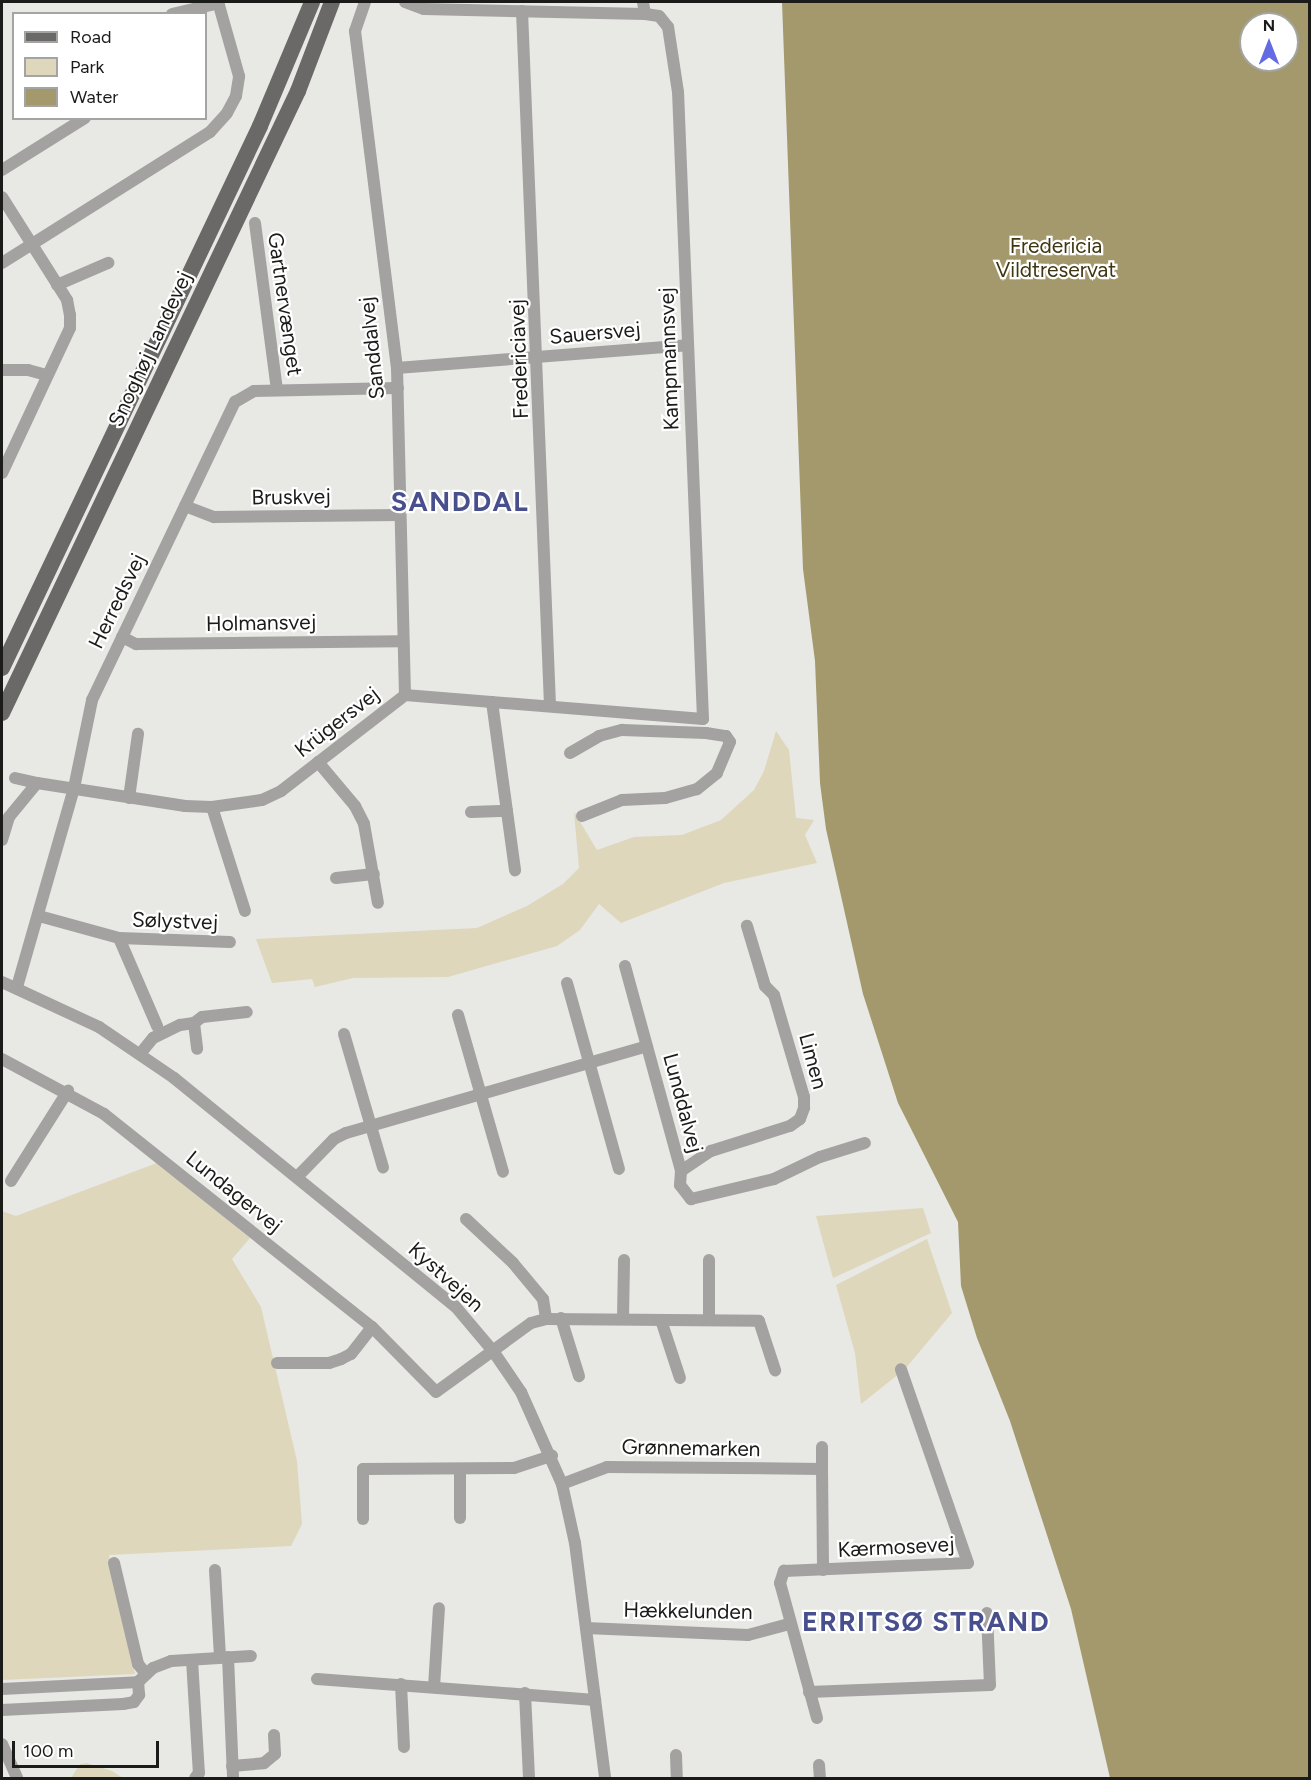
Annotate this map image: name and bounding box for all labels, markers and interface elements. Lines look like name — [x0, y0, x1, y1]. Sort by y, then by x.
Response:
legend — [12, 12, 207, 120]
north arrow — [1239, 12, 1299, 72]
text: N — [1263, 16, 1275, 35]
text: Road — [70, 26, 111, 48]
text: Park — [70, 56, 104, 78]
text: Water — [70, 86, 118, 108]
street label: Gartnervænget — [262, 231, 308, 377]
park label: Fredericia Vildtreservat — [996, 233, 1116, 283]
street label: Snoghøj Landevej — [103, 267, 197, 431]
street label: Kampmannsvej — [654, 287, 684, 431]
street label: Sanddalvej — [354, 295, 390, 401]
street label: Fredericiavej — [504, 299, 534, 419]
street label: Sauersvej — [548, 316, 642, 350]
street label: Bruskvej — [251, 484, 331, 510]
district label: SANDDAL — [391, 486, 529, 518]
street label: Herredsvej — [83, 549, 151, 653]
street label: Holmansvej — [206, 609, 316, 637]
street label: Krügersvej — [290, 681, 384, 763]
street label: Sølystvej — [131, 907, 219, 935]
street label: Limen — [793, 1030, 833, 1092]
street label: Lunddalvej — [658, 1050, 708, 1156]
street label: Lundagervej — [181, 1146, 287, 1238]
street label: Kystvejen — [403, 1237, 489, 1317]
street label: Grønnemarken — [621, 1434, 761, 1462]
street label: Kærmosevej — [837, 1531, 955, 1563]
street label: Hækkelunden — [623, 1597, 753, 1625]
district label: ERRITSØ STRAND — [802, 1606, 1050, 1638]
scale bar — [15, 1729, 162, 1767]
text: 100 m — [23, 1740, 73, 1762]

